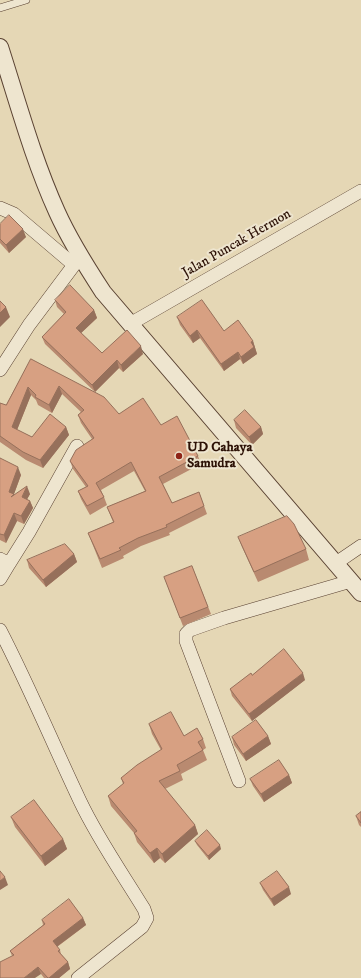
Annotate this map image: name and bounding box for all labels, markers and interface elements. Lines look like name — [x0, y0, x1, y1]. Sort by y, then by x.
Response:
street label: Jalan Puncak Hermon — [180, 206, 294, 282]
place label: UD Cahaya Samudra — [187, 440, 252, 472]
marker: UD Cahaya Samudra — [174, 451, 184, 461]

